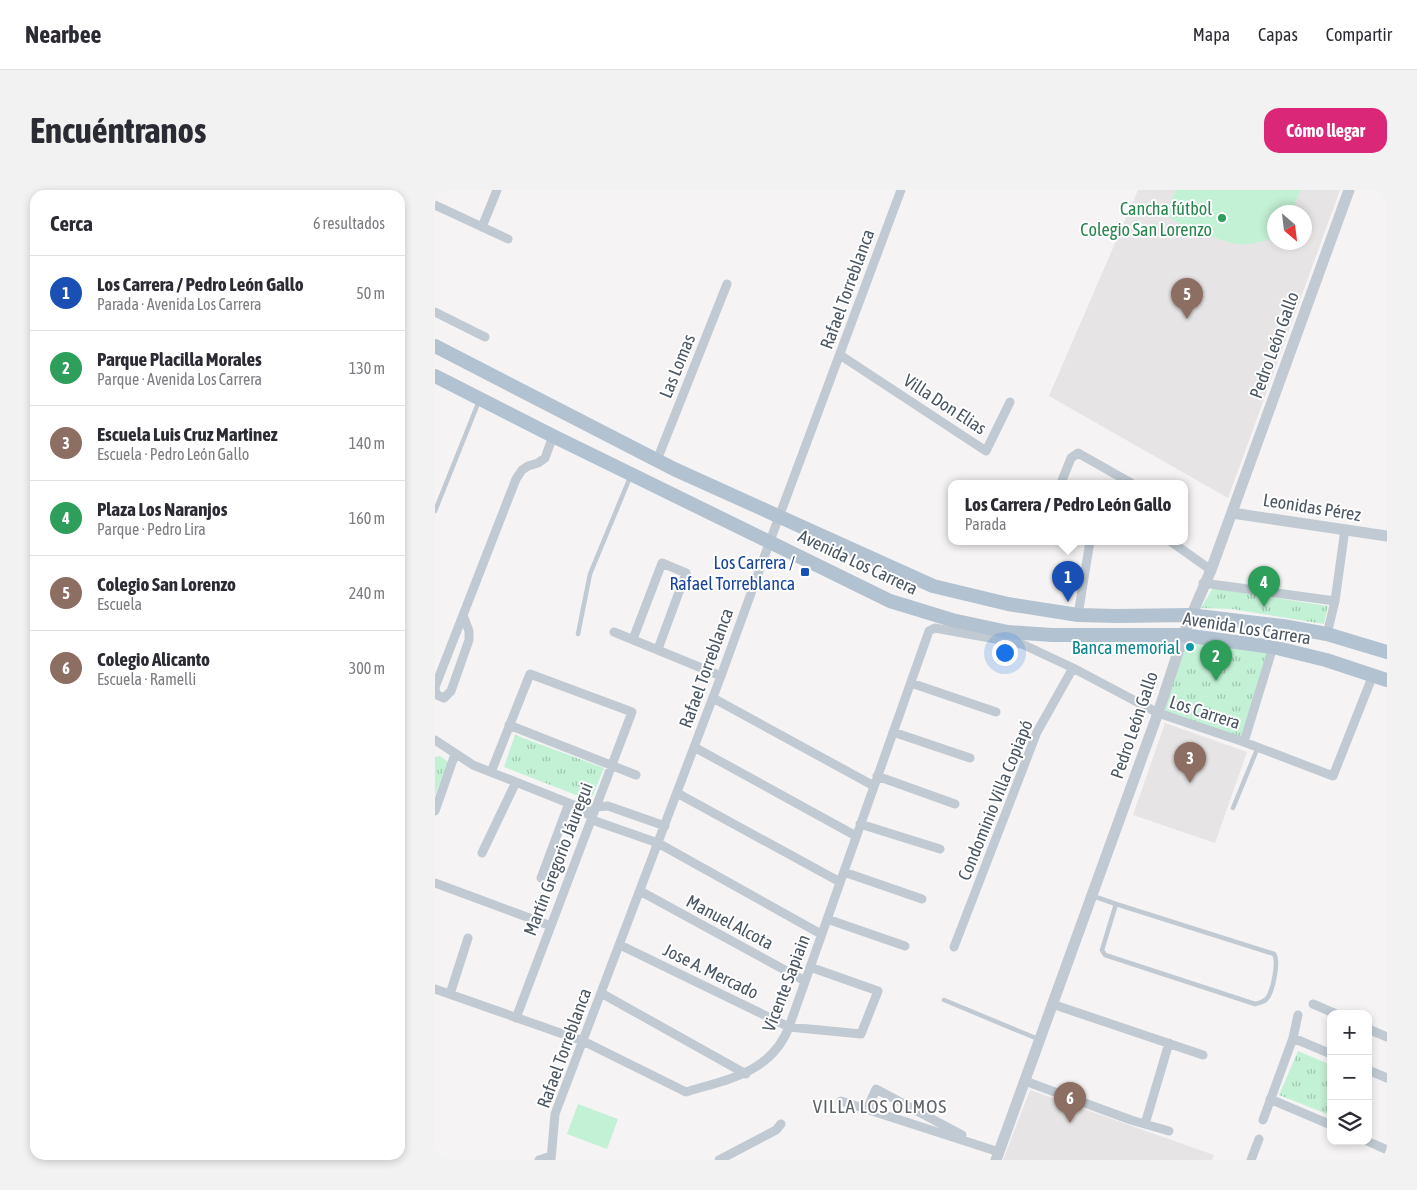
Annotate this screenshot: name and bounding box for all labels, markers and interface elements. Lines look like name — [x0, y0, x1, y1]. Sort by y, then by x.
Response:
text: Nearbee — [25, 21, 101, 48]
text: Mapa — [1193, 24, 1230, 45]
text: Capas — [1258, 24, 1298, 45]
text: Compartir — [1326, 24, 1392, 45]
button: Cómo llegar — [1264, 108, 1387, 153]
text: Encuéntranos — [30, 110, 206, 150]
place label: Cancha fútbol Colegio San Lorenzo — [1080, 198, 1212, 240]
north arrow — [1267, 205, 1312, 250]
text: Cerca — [50, 211, 93, 235]
marker: Cancha fútbol Colegio San Lorenzo — [1216, 212, 1228, 224]
text: 6 resultados — [313, 214, 385, 232]
street label: Rafael Torreblanca — [816, 226, 878, 352]
text: Los Carrera / Pedro León Gallo — [97, 273, 304, 295]
pin: 5 — [1171, 278, 1203, 319]
text: 1 — [62, 284, 70, 302]
text: 50 m — [356, 284, 385, 302]
street label: Pedro León Gallo — [1245, 289, 1303, 401]
text: Parada · Avenida Los Carrera — [97, 295, 262, 313]
street label: Las Lomas — [655, 331, 699, 401]
text: Parque Placilla Morales — [97, 348, 262, 370]
text: 2 — [62, 359, 70, 377]
text: 130 m — [349, 359, 385, 377]
street label: Villa Don Elias — [900, 369, 990, 439]
text: Parque · Avenida Los Carrera — [97, 370, 262, 388]
text: Escuela Luis Cruz Martinez — [97, 423, 278, 445]
text: 3 — [62, 434, 70, 452]
text: 140 m — [349, 434, 385, 452]
text: Escuela · Pedro León Gallo — [97, 445, 249, 463]
popup — [948, 480, 1188, 545]
street label: Leonidas Pérez — [1262, 489, 1363, 525]
text: Los Carrera / Pedro León Gallo — [965, 493, 1171, 515]
text: Plaza Los Naranjos — [97, 498, 227, 520]
text: 4 — [62, 509, 70, 527]
text: 160 m — [349, 509, 385, 527]
text: Parada — [965, 515, 1007, 533]
text: Parque · Pedro Lira — [97, 520, 206, 538]
street label: Avenida Los Carrera — [795, 525, 921, 599]
place label: Los Carrera / Rafael Torreblanca — [669, 552, 795, 594]
pin: 1 — [1052, 561, 1084, 602]
marker: Los Carrera / Rafael Torreblanca — [799, 566, 811, 578]
pin: 4 — [1248, 566, 1280, 607]
text: Colegio San Lorenzo — [97, 573, 236, 595]
text: 5 — [62, 584, 70, 602]
text: 240 m — [349, 584, 385, 602]
text: Escuela — [97, 595, 142, 613]
street label: Rafael Torreblanca — [675, 605, 737, 731]
street label: Avenida Los Carrera — [1182, 608, 1312, 648]
place label: Banca memorial — [1072, 637, 1180, 658]
your location — [992, 640, 1018, 666]
pin: 2 — [1200, 640, 1232, 681]
marker: Banca memorial — [1184, 641, 1196, 653]
text: Colegio Alicanto — [97, 648, 210, 670]
text: 6 — [62, 659, 70, 677]
text: 300 m — [349, 659, 385, 677]
street label: Pedro León Gallo — [1106, 669, 1162, 781]
text: Escuela · Ramelli — [97, 670, 196, 688]
street label: Los Carrera — [1167, 691, 1243, 733]
street label: Condominio Villa Copiapó — [953, 717, 1037, 883]
pin: 3 — [1174, 742, 1206, 783]
street label: Martín Gregorio Jáuregui — [519, 780, 597, 938]
street label: Manuel Alcota — [683, 890, 777, 954]
street label: Vicente Sapiain — [758, 932, 814, 1034]
street label: Jose A. Mercado — [660, 939, 762, 1003]
street label: Rafael Torreblanca — [533, 985, 595, 1111]
map controls — [1327, 1010, 1372, 1145]
button: + — [1327, 1010, 1372, 1055]
button: − — [1327, 1055, 1372, 1100]
pin: 6 — [1054, 1082, 1086, 1123]
district label: VILLA LOS OLMOS — [813, 1095, 947, 1117]
button: layers — [1327, 1100, 1372, 1145]

